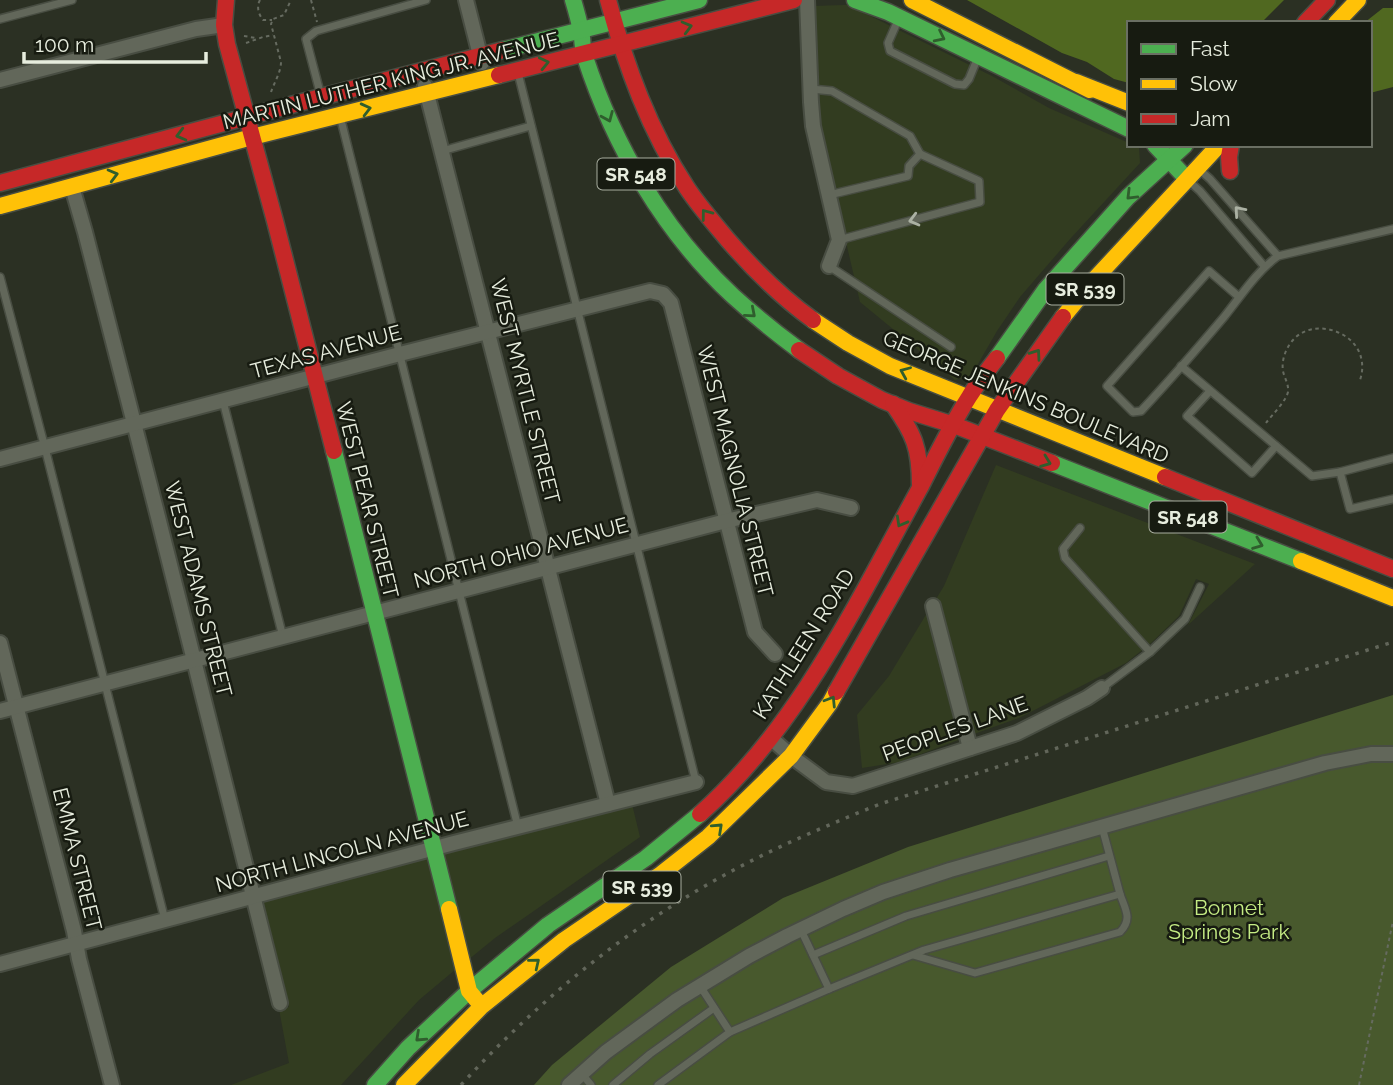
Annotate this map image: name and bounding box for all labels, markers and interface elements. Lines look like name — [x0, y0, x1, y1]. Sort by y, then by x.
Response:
scale bar — [24, 21, 206, 65]
one-way arrow — [680, 21, 692, 35]
legend — [1127, 21, 1372, 147]
street label: MARTIN LUTHER KING JR. AVENUE — [220, 27, 562, 134]
one-way arrow — [933, 29, 945, 43]
text: 100 m — [35, 32, 94, 57]
text: Fast — [1190, 36, 1230, 61]
one-way arrow — [538, 57, 550, 71]
text: Slow — [1190, 71, 1238, 96]
one-way arrow — [360, 103, 372, 117]
text: Jam — [1190, 106, 1231, 131]
one-way arrow — [600, 111, 614, 123]
one-way arrow — [175, 127, 187, 141]
road number: SR 548 — [598, 158, 674, 190]
one-way arrow — [107, 169, 119, 183]
one-way arrow — [1127, 187, 1140, 200]
one-way arrow — [1235, 206, 1247, 219]
one-way arrow — [702, 209, 715, 222]
one-way arrow — [908, 212, 920, 226]
road number: SR 539 — [1046, 274, 1124, 304]
street label: WEST MYRTLE STREET — [485, 276, 566, 506]
one-way arrow — [743, 305, 756, 317]
street label: TEXAS AVENUE — [248, 319, 404, 384]
street label: GEORGE JENKINS BOULEVARD — [879, 325, 1173, 468]
street label: WEST MAGNOLIA STREET — [692, 343, 779, 599]
one-way arrow — [1028, 348, 1041, 361]
one-way arrow — [900, 366, 912, 380]
street label: WEST PEAR STREET — [331, 399, 404, 601]
one-way arrow — [1040, 453, 1052, 467]
street label: WEST ADAMS STREET — [160, 478, 237, 699]
road number: SR 548 — [1150, 502, 1226, 532]
street label: NORTH OHIO AVENUE — [411, 512, 631, 593]
one-way arrow — [895, 515, 909, 528]
one-way arrow — [1252, 535, 1264, 549]
street label: KATHLEEN ROAD — [747, 564, 860, 723]
street label: PEOPLES LANE — [879, 691, 1031, 766]
one-way arrow — [822, 695, 835, 708]
street label: EMMA STREET — [48, 785, 107, 933]
street label: NORTH LINCOLN AVENUE — [213, 806, 471, 897]
one-way arrow — [710, 823, 723, 836]
road number: SR 539 — [604, 872, 680, 902]
park label: Bonnet Springs Park — [1168, 895, 1290, 944]
one-way arrow — [528, 959, 540, 972]
one-way arrow — [416, 1028, 429, 1041]

